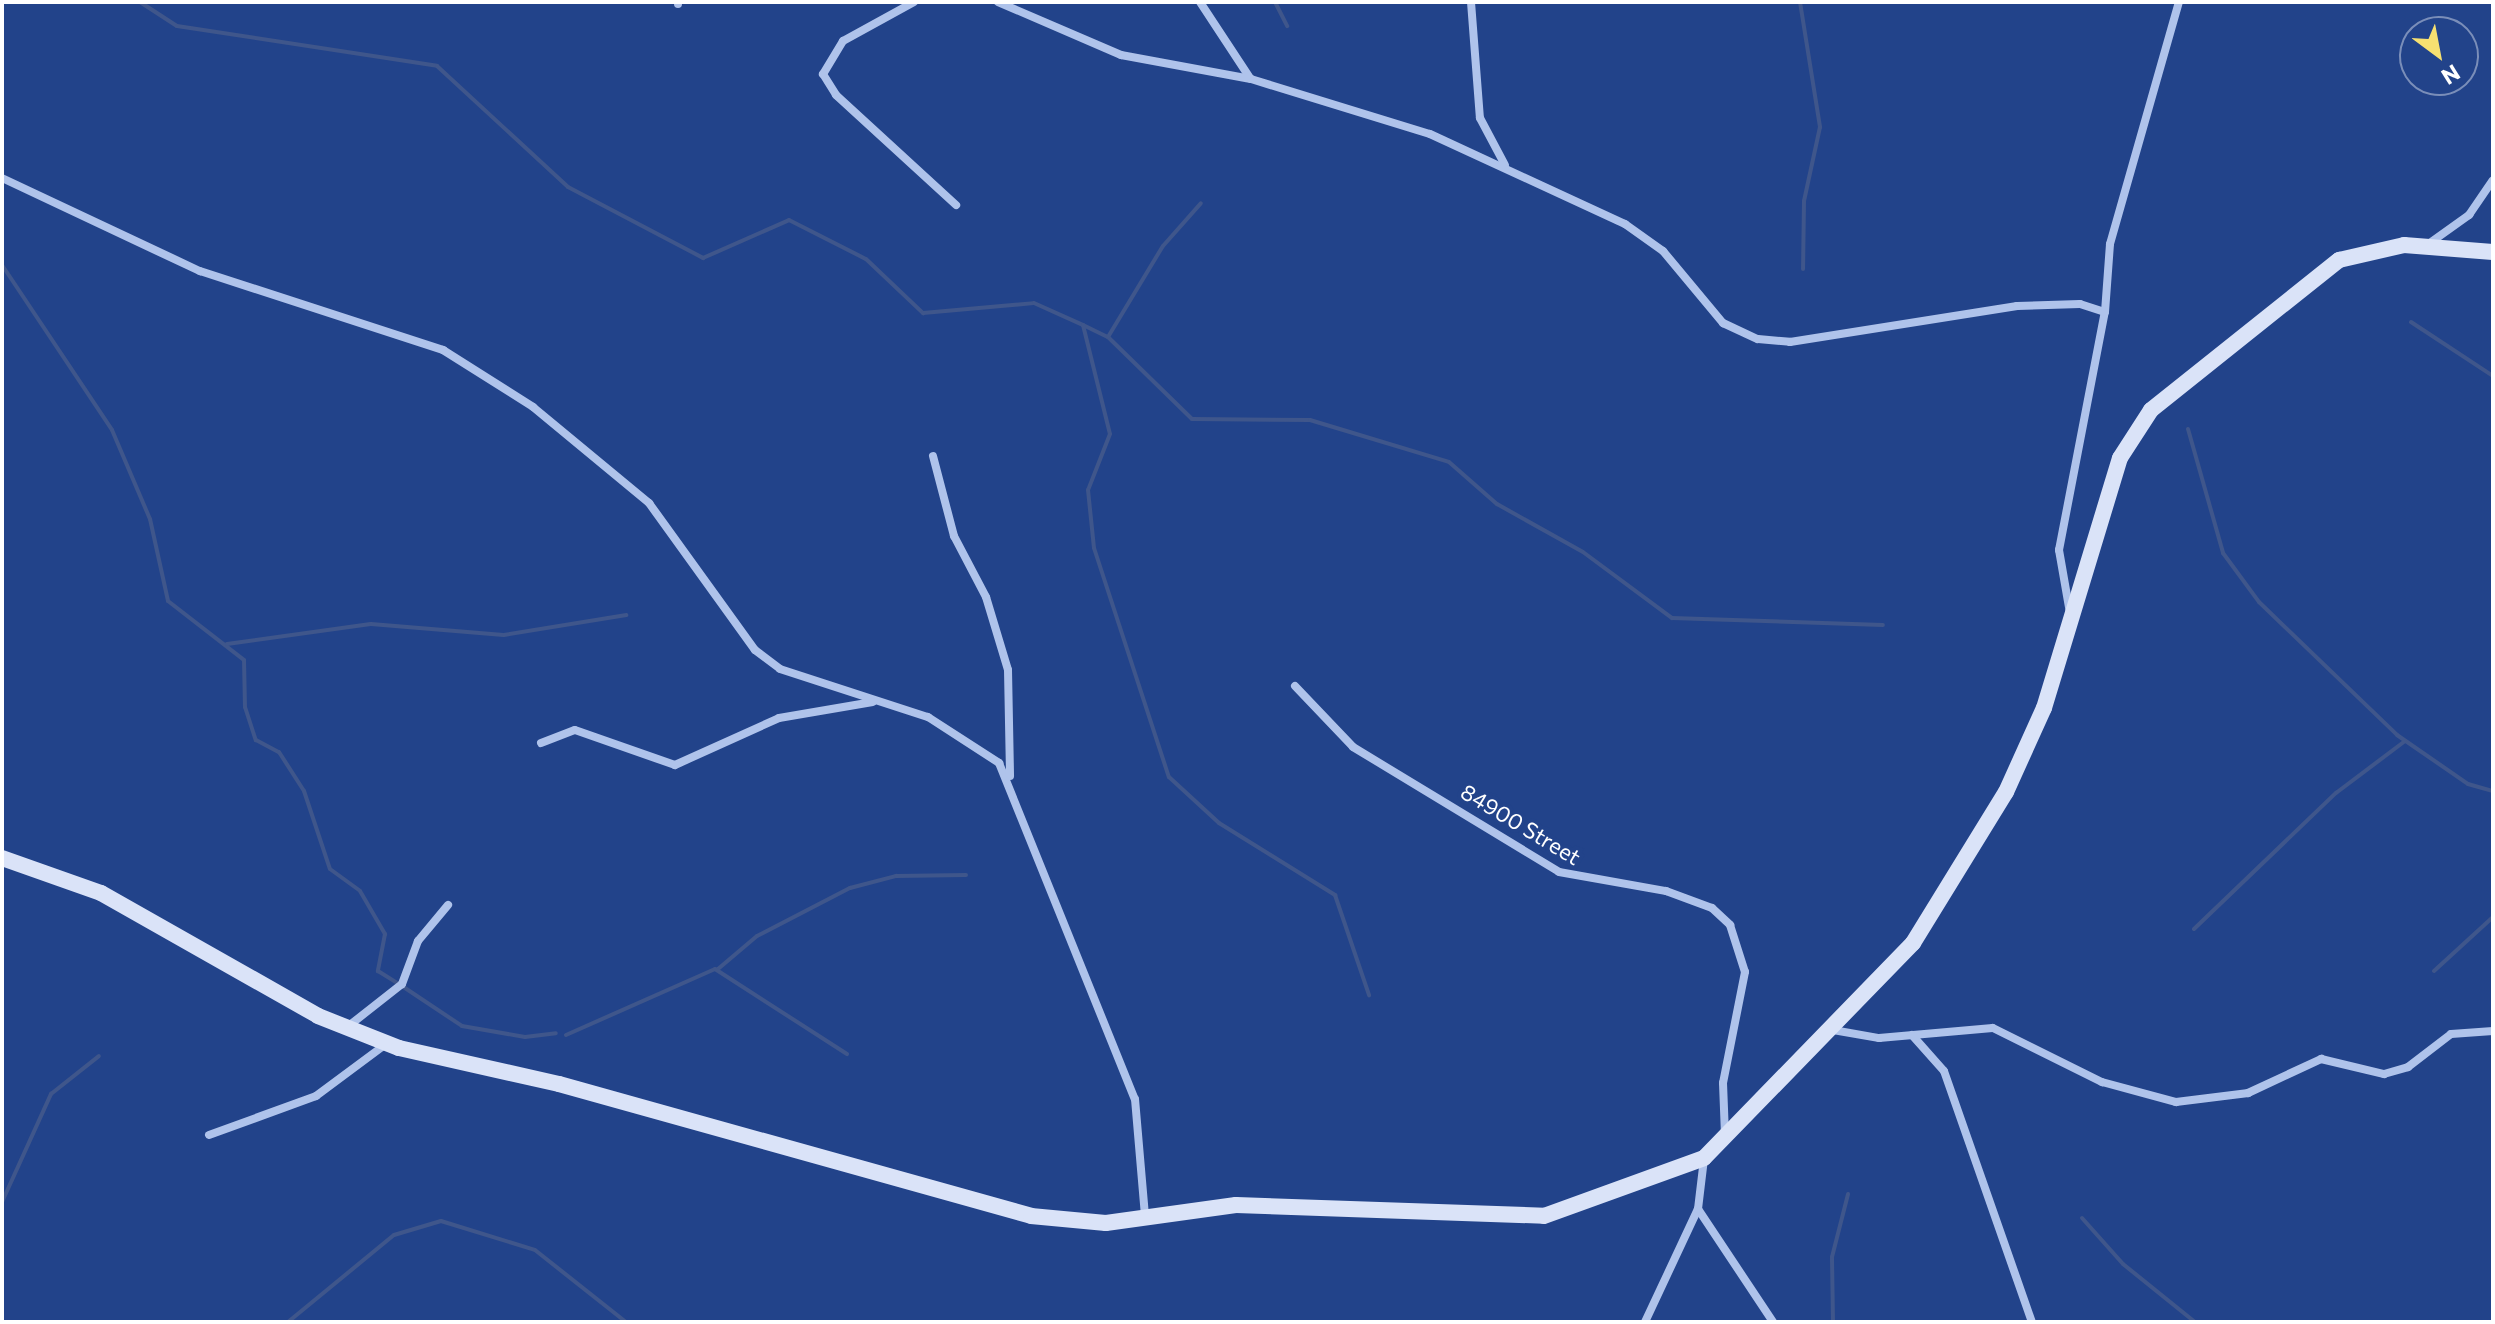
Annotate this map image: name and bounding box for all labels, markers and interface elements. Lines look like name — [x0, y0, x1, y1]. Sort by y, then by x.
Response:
north arrow — [2399, 16, 2479, 96]
text: N — [2437, 59, 2465, 91]
street label: 84900 Street — [1456, 778, 1586, 870]

